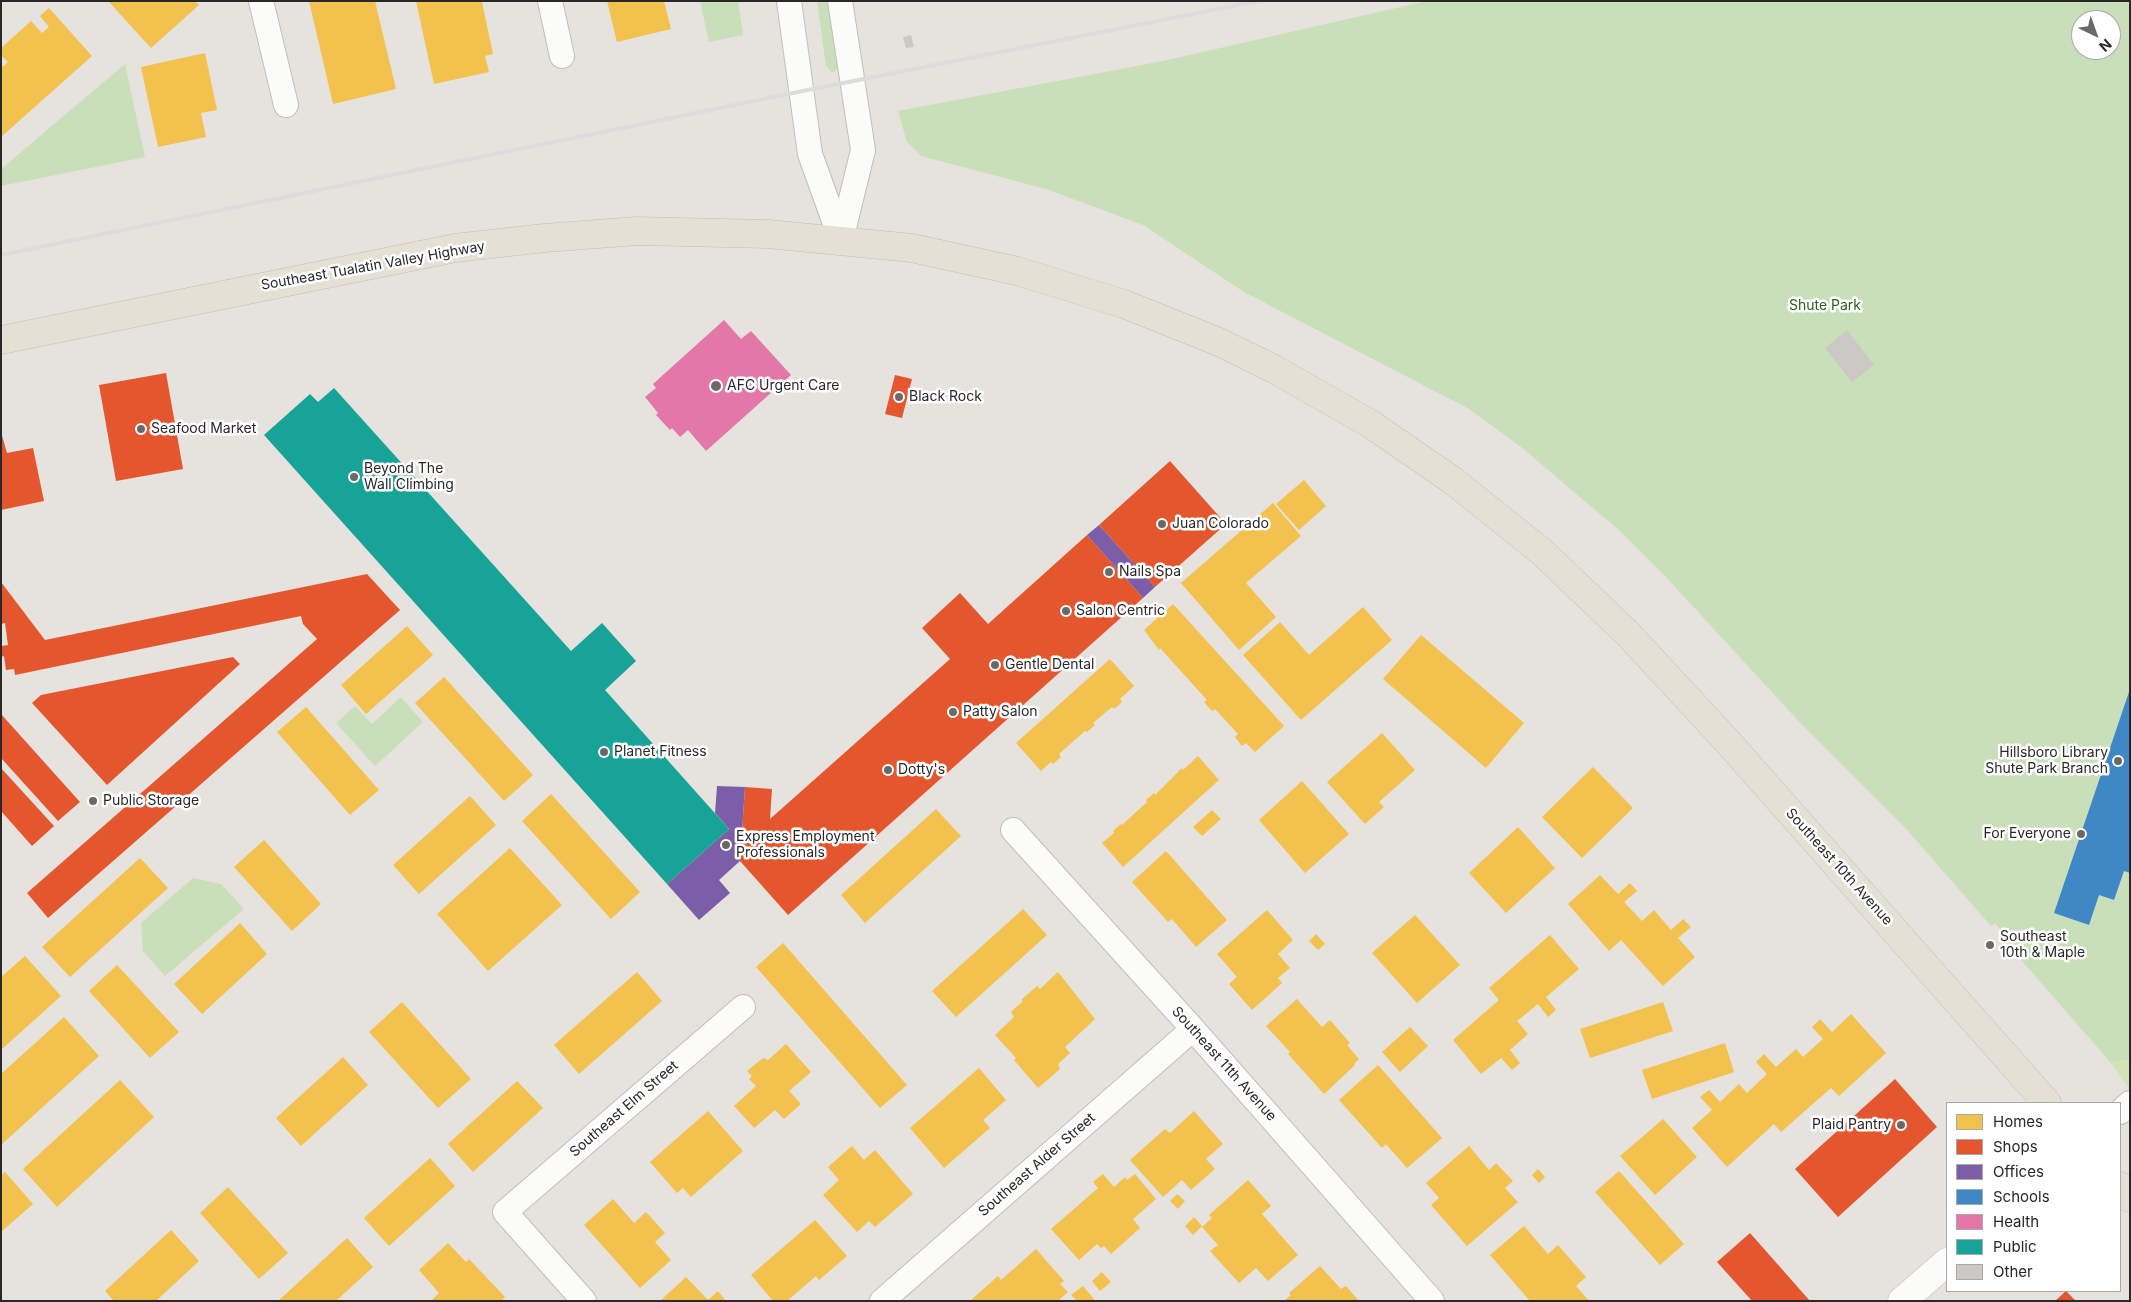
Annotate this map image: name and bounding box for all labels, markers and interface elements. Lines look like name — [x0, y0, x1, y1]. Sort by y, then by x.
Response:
north arrow — [2071, 10, 2121, 60]
text: N — [2096, 36, 2115, 56]
street label: Southeast Tualatin Valley Highway — [260, 238, 486, 294]
park label: Shute Park — [1789, 298, 1861, 314]
place label: AFC Urgent Care — [727, 378, 839, 394]
marker: AFC Urgent Care — [709, 379, 723, 393]
place label: Black Rock — [909, 389, 982, 405]
marker: Black Rock — [893, 391, 905, 403]
place label: Seafood Market — [151, 421, 256, 437]
marker: Seafood Market — [135, 423, 147, 435]
place label: Beyond The Wall Climbing — [364, 461, 454, 494]
marker: Beyond The Wall Climbing — [348, 471, 360, 483]
place label: Juan Colorado — [1172, 516, 1269, 532]
marker: Juan Colorado — [1156, 518, 1168, 530]
place label: Nails Spa — [1119, 564, 1181, 580]
marker: Nails Spa — [1103, 566, 1115, 578]
place label: Salon Centric — [1076, 603, 1165, 619]
marker: Salon Centric — [1060, 605, 1072, 617]
place label: Gentle Dental — [1005, 657, 1094, 673]
marker: Gentle Dental — [989, 659, 1001, 671]
place label: Patty Salon — [963, 704, 1038, 720]
marker: Patty Salon — [947, 706, 959, 718]
place label: Planet Fitness — [614, 744, 707, 760]
place label: Hillsboro Library Shute Park Branch — [1985, 745, 2108, 778]
marker: Planet Fitness — [598, 746, 610, 758]
marker: Hillsboro Library Shute Park Branch — [2112, 755, 2124, 767]
place label: Dotty's — [898, 762, 945, 778]
marker: Dotty's — [882, 764, 894, 776]
place label: Public Storage — [103, 793, 199, 809]
marker: Public Storage — [87, 795, 99, 807]
street label: Southeast 10th Avenue — [1782, 805, 1896, 929]
place label: For Everyone — [1984, 826, 2071, 842]
marker: For Everyone — [2075, 828, 2087, 840]
place label: Express Employment Professionals — [736, 829, 874, 862]
marker: Express Employment Professionals — [720, 839, 732, 851]
place label: Southeast 10th & Maple — [2000, 929, 2085, 962]
marker: Southeast 10th & Maple — [1984, 939, 1996, 951]
street label: Southeast 11th Avenue — [1168, 1003, 1280, 1125]
street label: Southeast Elm Street — [566, 1057, 682, 1161]
legend — [1946, 1102, 2121, 1292]
street label: Southeast Alder Street — [975, 1110, 1099, 1220]
text: Homes — [1993, 1112, 2043, 1131]
place label: Plaid Pantry — [1812, 1117, 1891, 1133]
marker: Plaid Pantry — [1895, 1119, 1907, 1131]
text: Shops — [1993, 1137, 2038, 1156]
text: Offices — [1993, 1162, 2044, 1181]
text: Schools — [1993, 1187, 2050, 1206]
text: Health — [1993, 1212, 2039, 1231]
text: Public — [1993, 1237, 2036, 1256]
text: Other — [1993, 1262, 2033, 1281]

